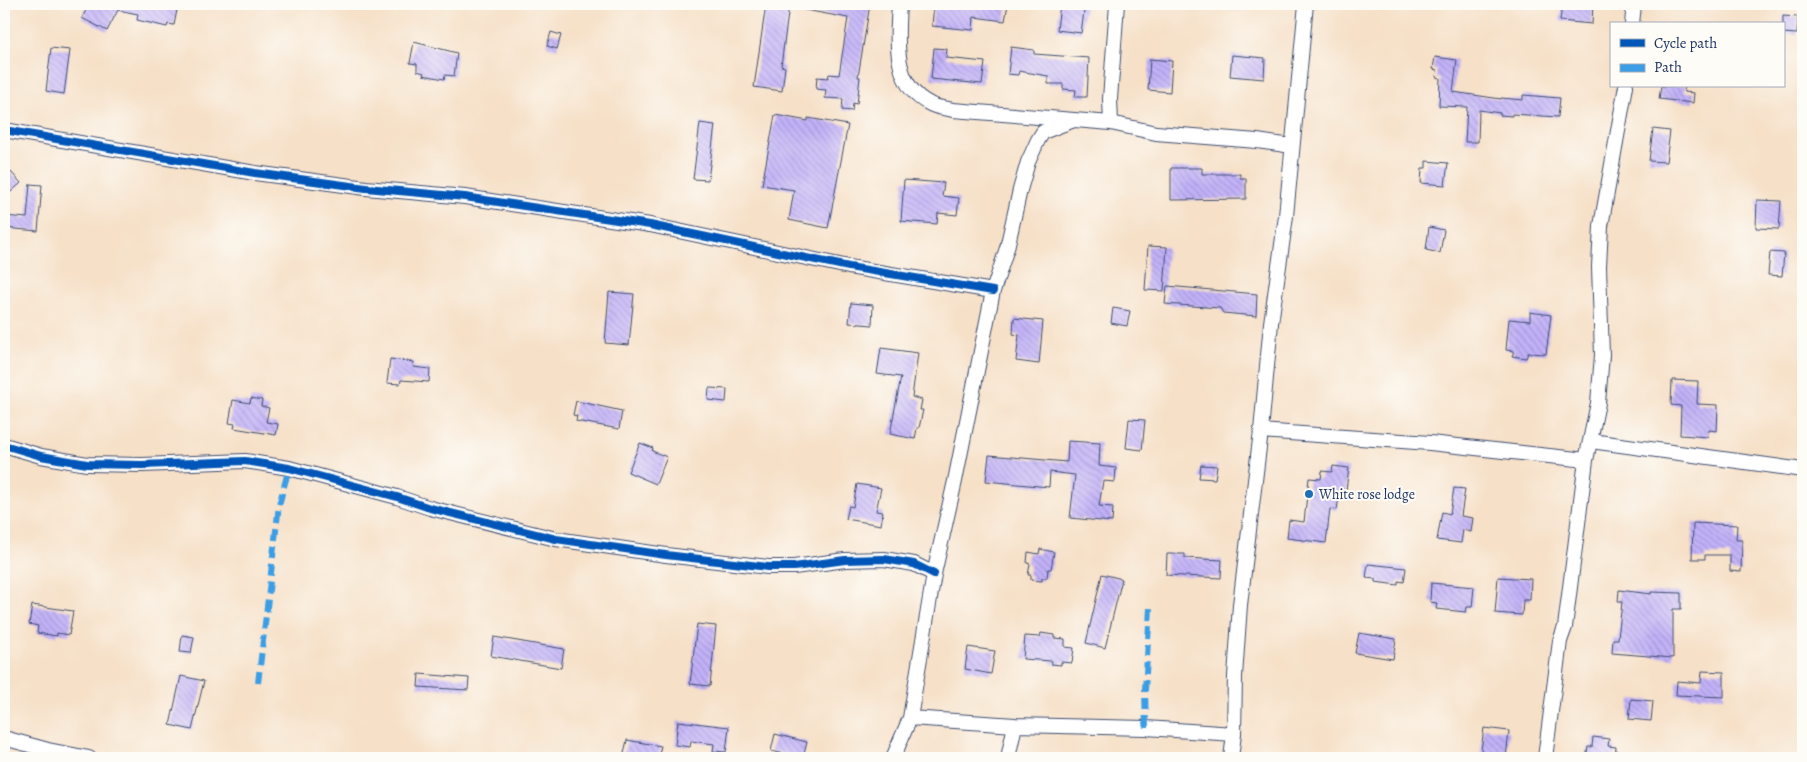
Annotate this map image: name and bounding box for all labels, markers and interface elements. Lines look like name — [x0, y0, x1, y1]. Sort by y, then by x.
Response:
legend — [1610, 22, 1784, 88]
text: Cycle path — [1654, 33, 1717, 53]
text: Path — [1654, 57, 1682, 77]
place label: White rose lodge — [1318, 485, 1415, 504]
marker: White rose lodge — [1303, 488, 1315, 500]

